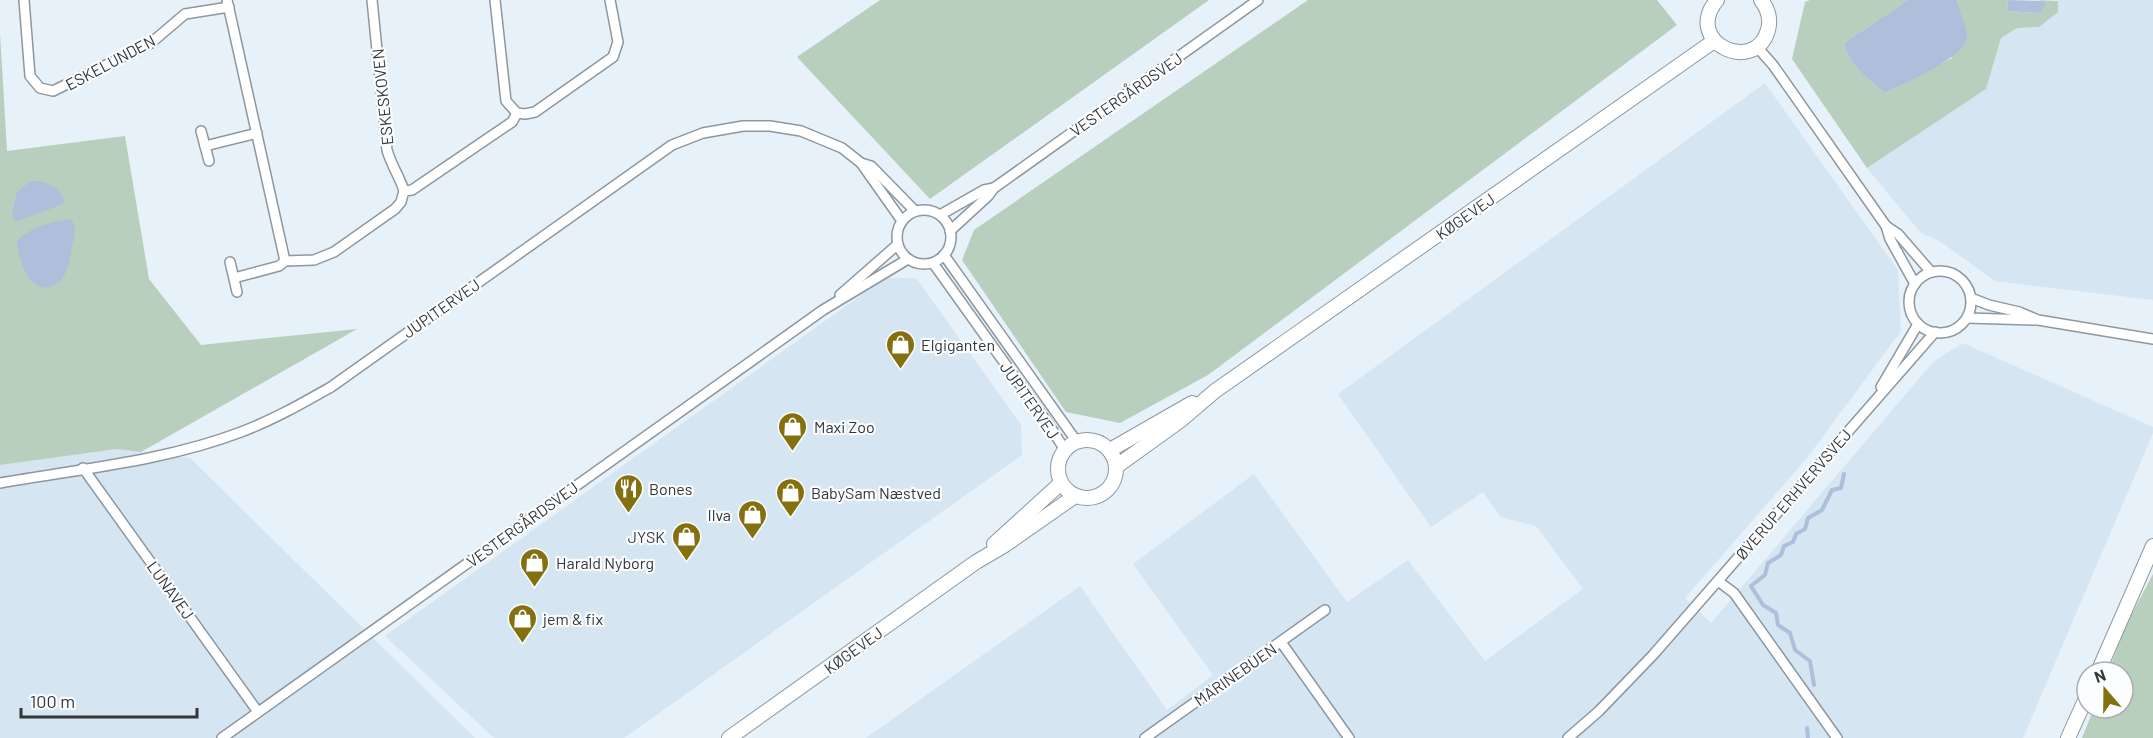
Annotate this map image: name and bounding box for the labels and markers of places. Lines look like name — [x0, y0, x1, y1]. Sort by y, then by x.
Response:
shop icon: Elgiganten — [884, 328, 916, 370]
place label: Elgiganten — [921, 335, 995, 354]
shop icon: Maxi Zoo — [777, 410, 809, 452]
place label: Maxi Zoo — [814, 417, 875, 436]
restaurant icon: Bones — [612, 472, 644, 514]
shop icon: BabySam Næstved — [774, 476, 806, 518]
place label: Bones — [649, 479, 692, 498]
place label: BabySam Næstved — [811, 483, 941, 502]
shop icon: Ilva — [736, 498, 768, 540]
place label: Ilva — [708, 505, 731, 524]
shop icon: JYSK — [670, 520, 702, 562]
place label: JYSK — [628, 527, 665, 546]
shop icon: Harald Nyborg — [519, 546, 551, 588]
place label: Harald Nyborg — [556, 553, 654, 572]
shop icon: jem & fix — [506, 602, 538, 644]
place label: jem & fix — [542, 609, 603, 628]

